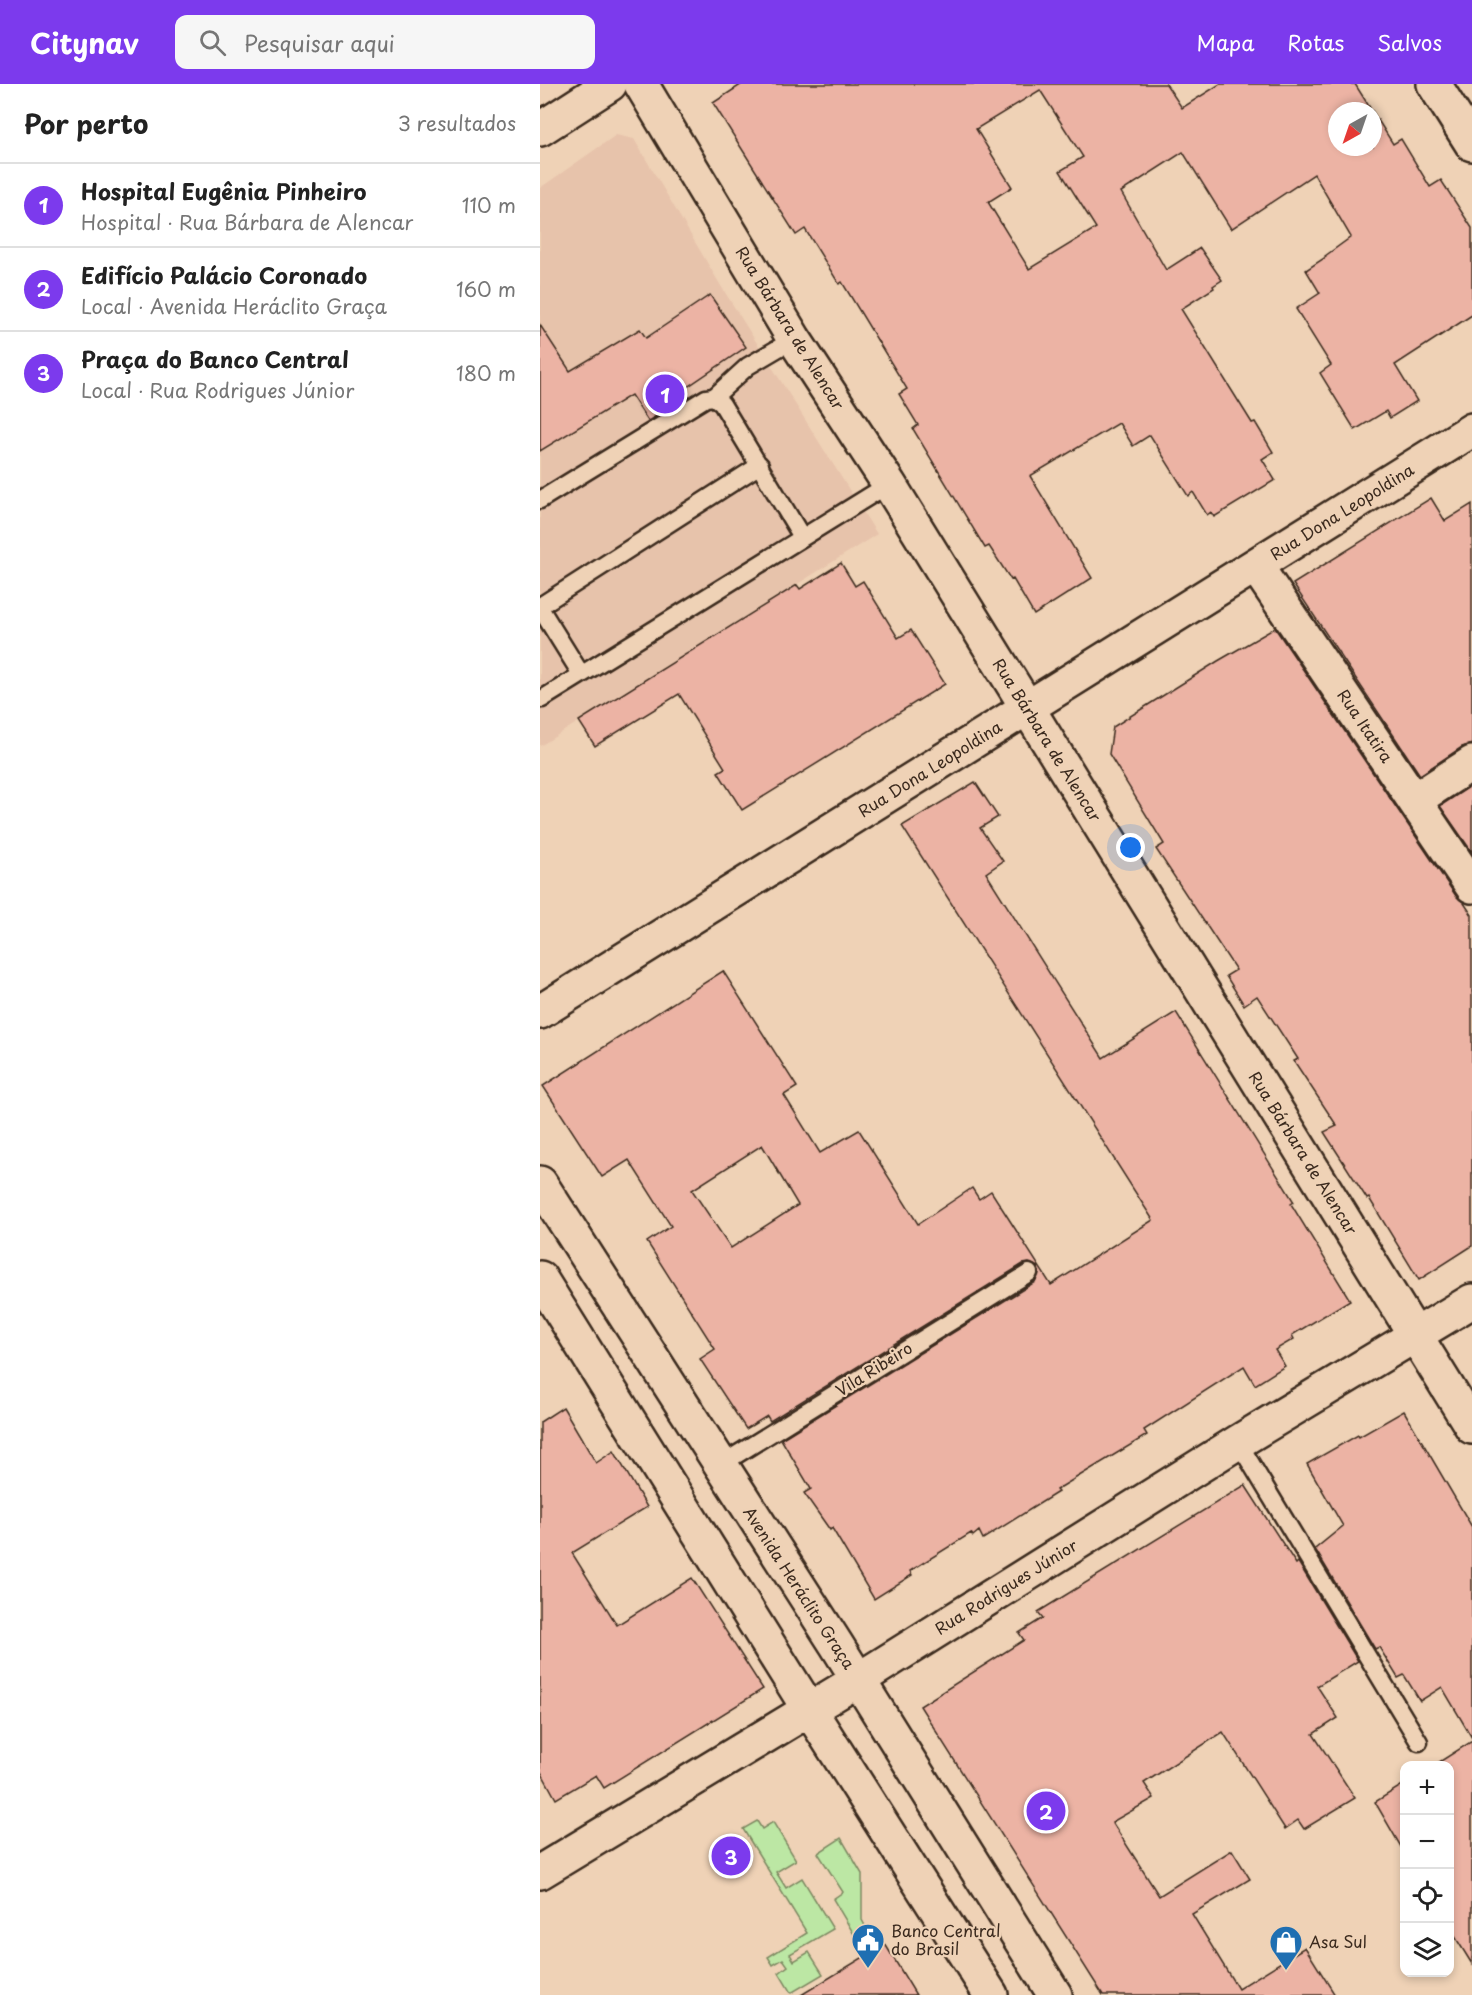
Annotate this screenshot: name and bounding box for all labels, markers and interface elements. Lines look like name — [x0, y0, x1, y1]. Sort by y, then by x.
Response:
search box — [175, 15, 595, 69]
text: Citynav — [30, 21, 139, 64]
icon: search — [196, 26, 229, 59]
text: Pesquisar aqui — [244, 26, 395, 59]
text: Mapa — [1197, 26, 1254, 58]
text: Rotas — [1287, 26, 1344, 58]
text: Salvos — [1377, 26, 1442, 58]
north arrow — [1328, 102, 1382, 156]
text: Por perto — [24, 104, 148, 143]
text: 3 resultados — [398, 108, 516, 138]
text: Hospital Eugênia Pinheiro — [81, 174, 367, 207]
text: 1 — [39, 190, 48, 220]
text: 110 m — [462, 190, 516, 220]
text: Hospital · Rua Bárbara de Alencar — [81, 207, 413, 237]
street label: Rua Bárbara de Alencar — [731, 241, 851, 414]
text: Edifício Palácio Coronado — [81, 258, 367, 291]
text: 2 — [36, 274, 51, 304]
text: 160 m — [456, 274, 516, 304]
text: Local · Avenida Heráclito Graça — [81, 291, 387, 321]
text: Praça do Banco Central — [81, 342, 349, 375]
text: 3 — [37, 358, 50, 388]
text: 180 m — [456, 358, 516, 388]
pin: 1 — [646, 372, 684, 416]
text: Local · Rua Rodrigues Júnior — [81, 375, 354, 405]
street label: Rua Dona Leopoldina — [1265, 457, 1419, 565]
street label: Rua Bárbara de Alencar — [988, 653, 1108, 826]
street label: Rua Itatira — [1332, 684, 1399, 767]
street label: Rua Dona Leopoldina — [853, 714, 1007, 822]
your location — [1116, 833, 1145, 862]
street label: Rua Bárbara de Alencar — [1244, 1066, 1364, 1239]
street label: Vila Ribeiro — [831, 1335, 917, 1401]
street label: Avenida Heráclito Graça — [738, 1501, 862, 1673]
street label: Rua Rodrigues Júnior — [930, 1532, 1082, 1640]
map controls — [1400, 1761, 1454, 1977]
button: + — [1400, 1761, 1454, 1815]
pin: 2 — [1026, 1788, 1066, 1834]
button: − — [1400, 1815, 1454, 1869]
pin: 3 — [712, 1834, 750, 1878]
button: locate — [1400, 1869, 1454, 1923]
place label: Banco Central do Brasil — [891, 1918, 1001, 1960]
public building icon: Banco Central do Brasil — [850, 1922, 886, 1969]
button: layers — [1400, 1923, 1454, 1977]
shop icon: Asa Sul — [1268, 1924, 1304, 1971]
place label: Asa Sul — [1309, 1929, 1367, 1953]

